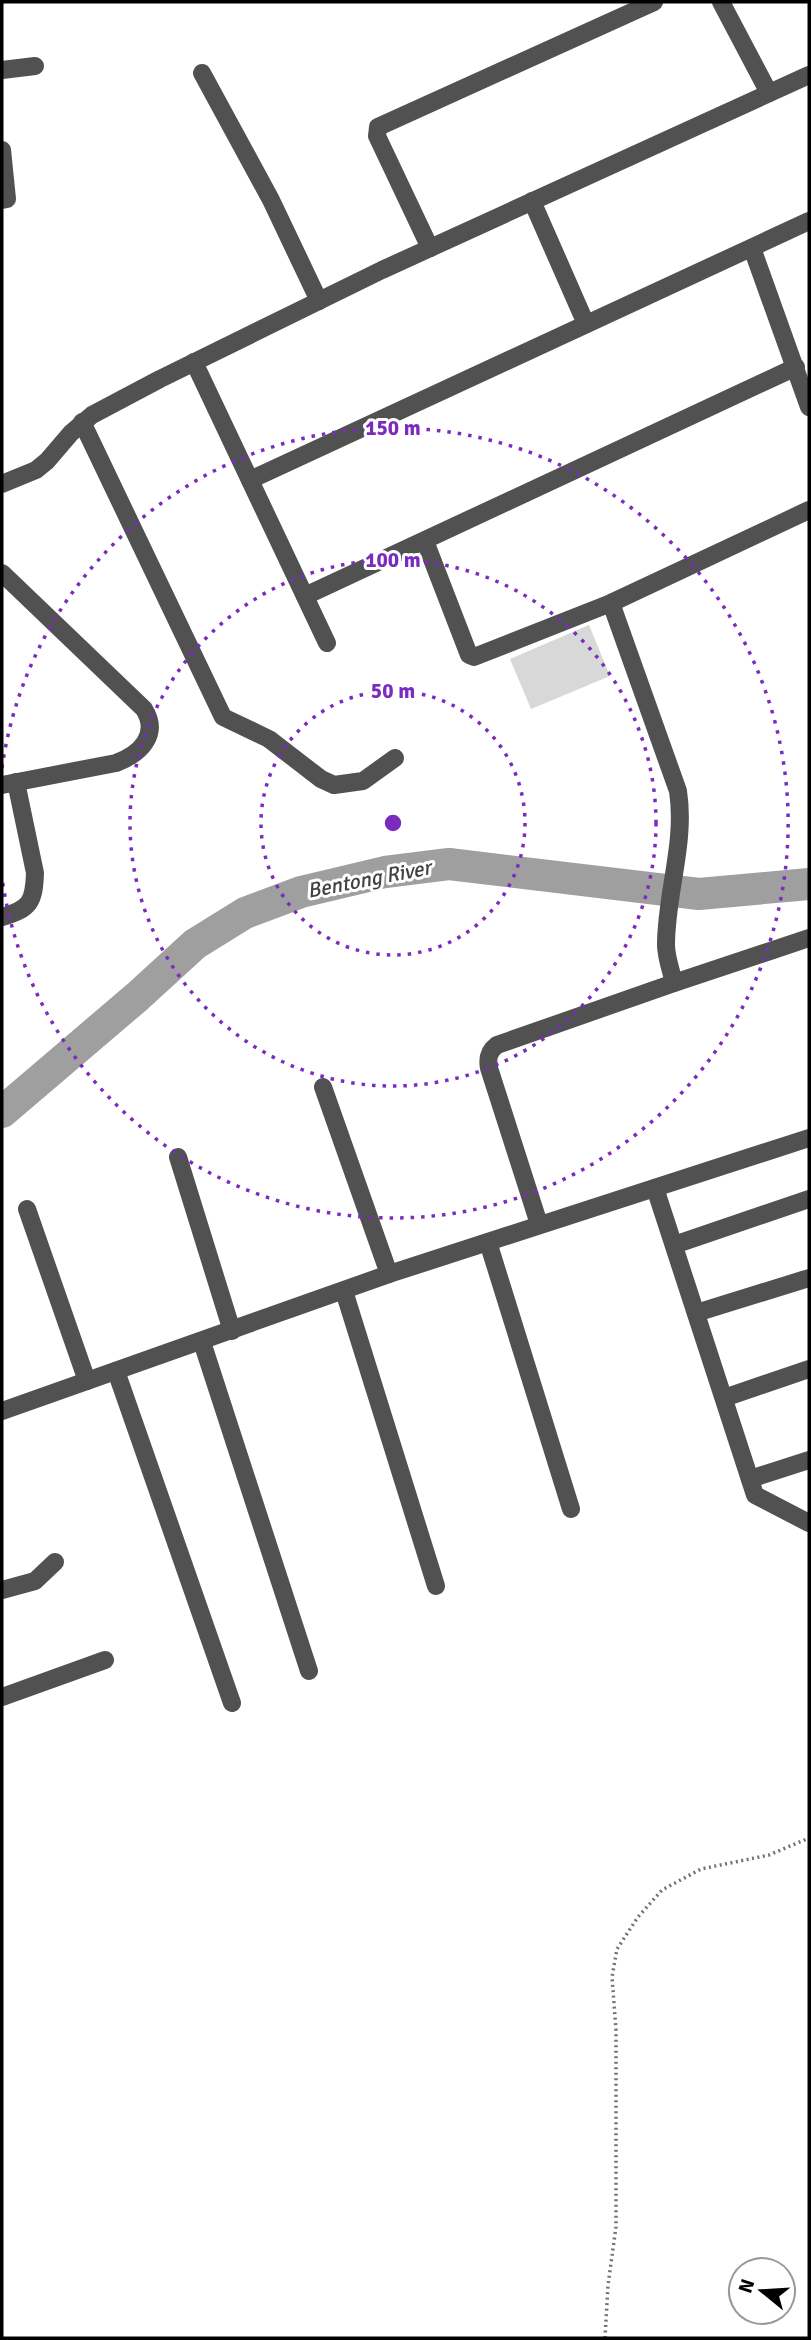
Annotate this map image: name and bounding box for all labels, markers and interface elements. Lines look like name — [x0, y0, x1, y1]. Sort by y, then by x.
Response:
text: 150 m — [365, 415, 421, 441]
text: 100 m — [365, 547, 421, 573]
text: 50 m — [371, 678, 415, 704]
centre of rings — [381, 811, 405, 835]
water label: Bentong River — [305, 854, 436, 904]
north arrow — [727, 2256, 797, 2326]
text: N — [733, 2276, 760, 2296]

